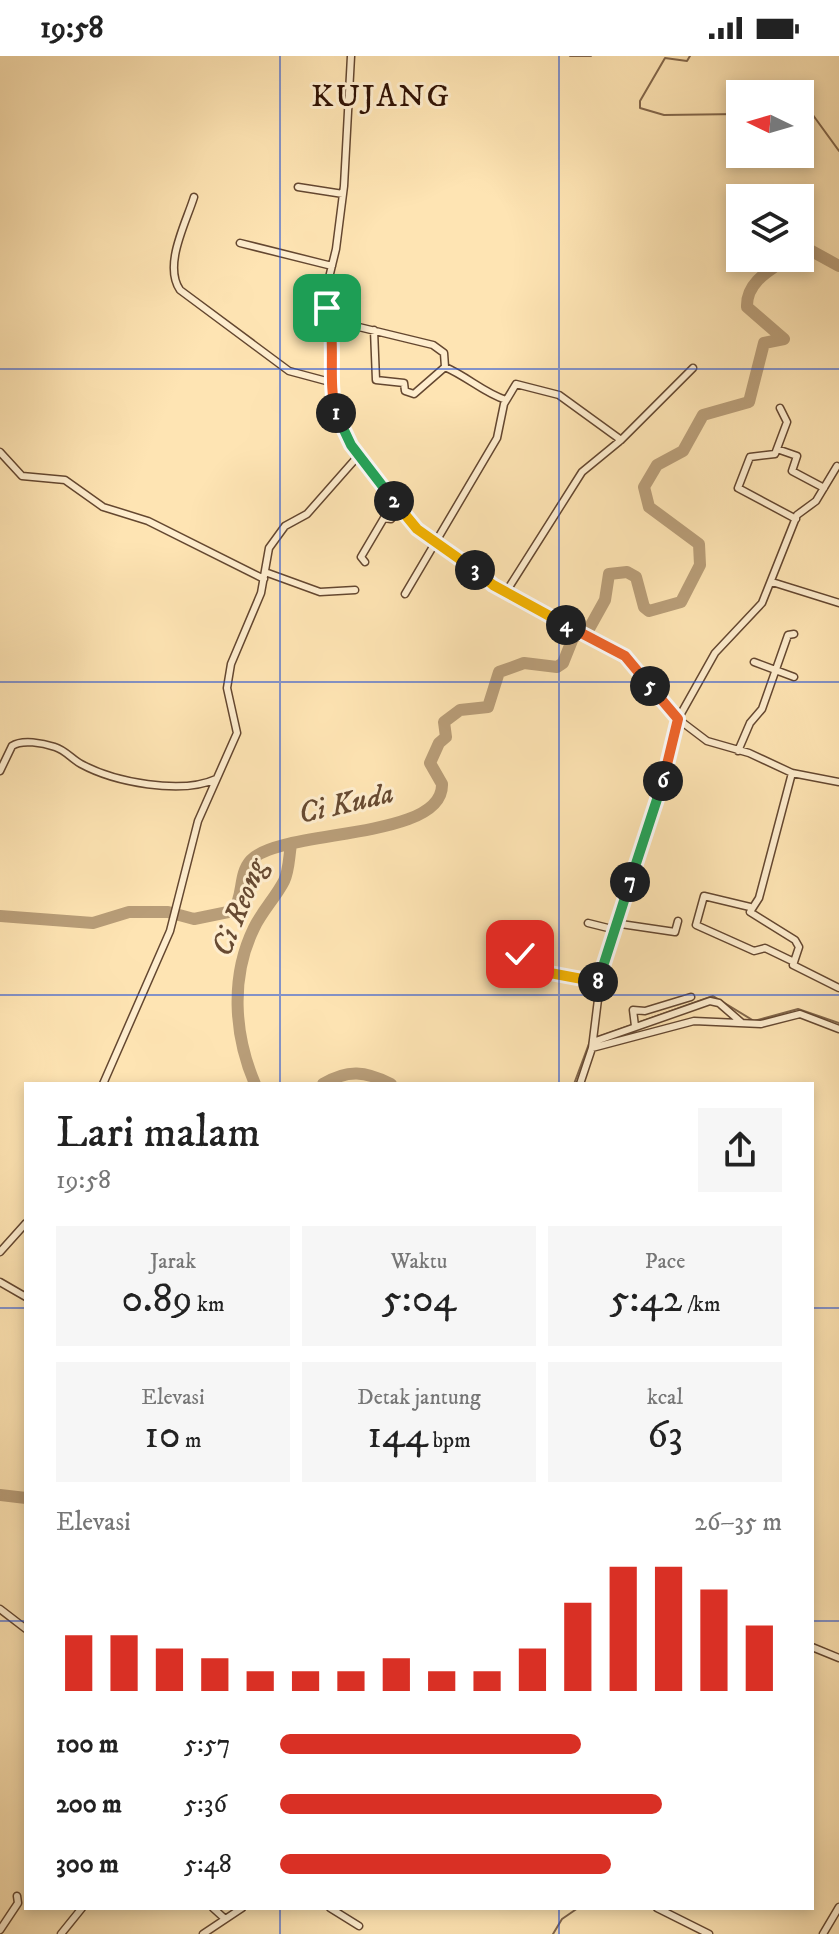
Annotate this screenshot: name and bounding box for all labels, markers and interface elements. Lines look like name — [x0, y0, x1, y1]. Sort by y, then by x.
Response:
text: 19:58 — [40, 10, 104, 47]
district label: KUJANG — [311, 77, 451, 117]
north arrow — [726, 80, 814, 168]
map controls — [726, 80, 814, 272]
button: layers — [726, 184, 814, 272]
pin — [293, 274, 361, 342]
icon: arrive — [305, 286, 349, 330]
pin: 1 — [316, 393, 356, 433]
text: 1 — [332, 399, 340, 426]
pin: 2 — [374, 481, 414, 521]
text: 2 — [389, 487, 399, 514]
pin: 3 — [455, 550, 495, 590]
text: 3 — [471, 556, 479, 583]
pin: 4 — [546, 605, 586, 645]
text: 4 — [560, 611, 572, 638]
pin: 5 — [630, 666, 670, 706]
text: 5 — [645, 672, 655, 699]
pin: 6 — [643, 761, 683, 801]
text: 6 — [657, 767, 669, 794]
water label: Ci Kuda — [295, 775, 397, 833]
water label: Ci Reong — [204, 852, 277, 962]
pin: 7 — [610, 862, 650, 902]
text: 7 — [624, 868, 636, 895]
pin — [486, 920, 554, 988]
icon: check — [498, 932, 542, 976]
pin: 8 — [578, 962, 618, 1002]
text: 8 — [592, 968, 604, 995]
text: Lari malam — [56, 1106, 260, 1161]
button: share — [698, 1108, 782, 1192]
text: 19:58 — [56, 1164, 111, 1197]
text: Jarak — [150, 1248, 196, 1275]
text: Waktu — [391, 1248, 447, 1275]
text: Pace — [645, 1248, 685, 1275]
text: 0.89 — [121, 1275, 192, 1325]
text: 5:04 — [382, 1275, 456, 1325]
text: 5:42 — [609, 1275, 682, 1325]
text: km — [192, 1291, 225, 1318]
text: /km — [682, 1291, 721, 1318]
text: Elevasi — [141, 1384, 205, 1411]
text: Detak jantung — [357, 1384, 481, 1411]
text: kcal — [647, 1384, 683, 1411]
text: 10 — [144, 1411, 180, 1461]
text: 144 — [367, 1411, 428, 1461]
text: 63 — [647, 1411, 683, 1461]
text: m — [180, 1427, 202, 1454]
text: bpm — [428, 1427, 471, 1454]
text: Elevasi — [56, 1506, 131, 1539]
text: 26–35 m — [694, 1506, 782, 1539]
text: 100 m — [56, 1728, 119, 1761]
text: 5:57 — [184, 1728, 230, 1761]
text: 200 m — [56, 1788, 122, 1821]
text: 5:36 — [184, 1788, 227, 1821]
text: 300 m — [56, 1848, 119, 1881]
text: 5:48 — [184, 1848, 232, 1881]

